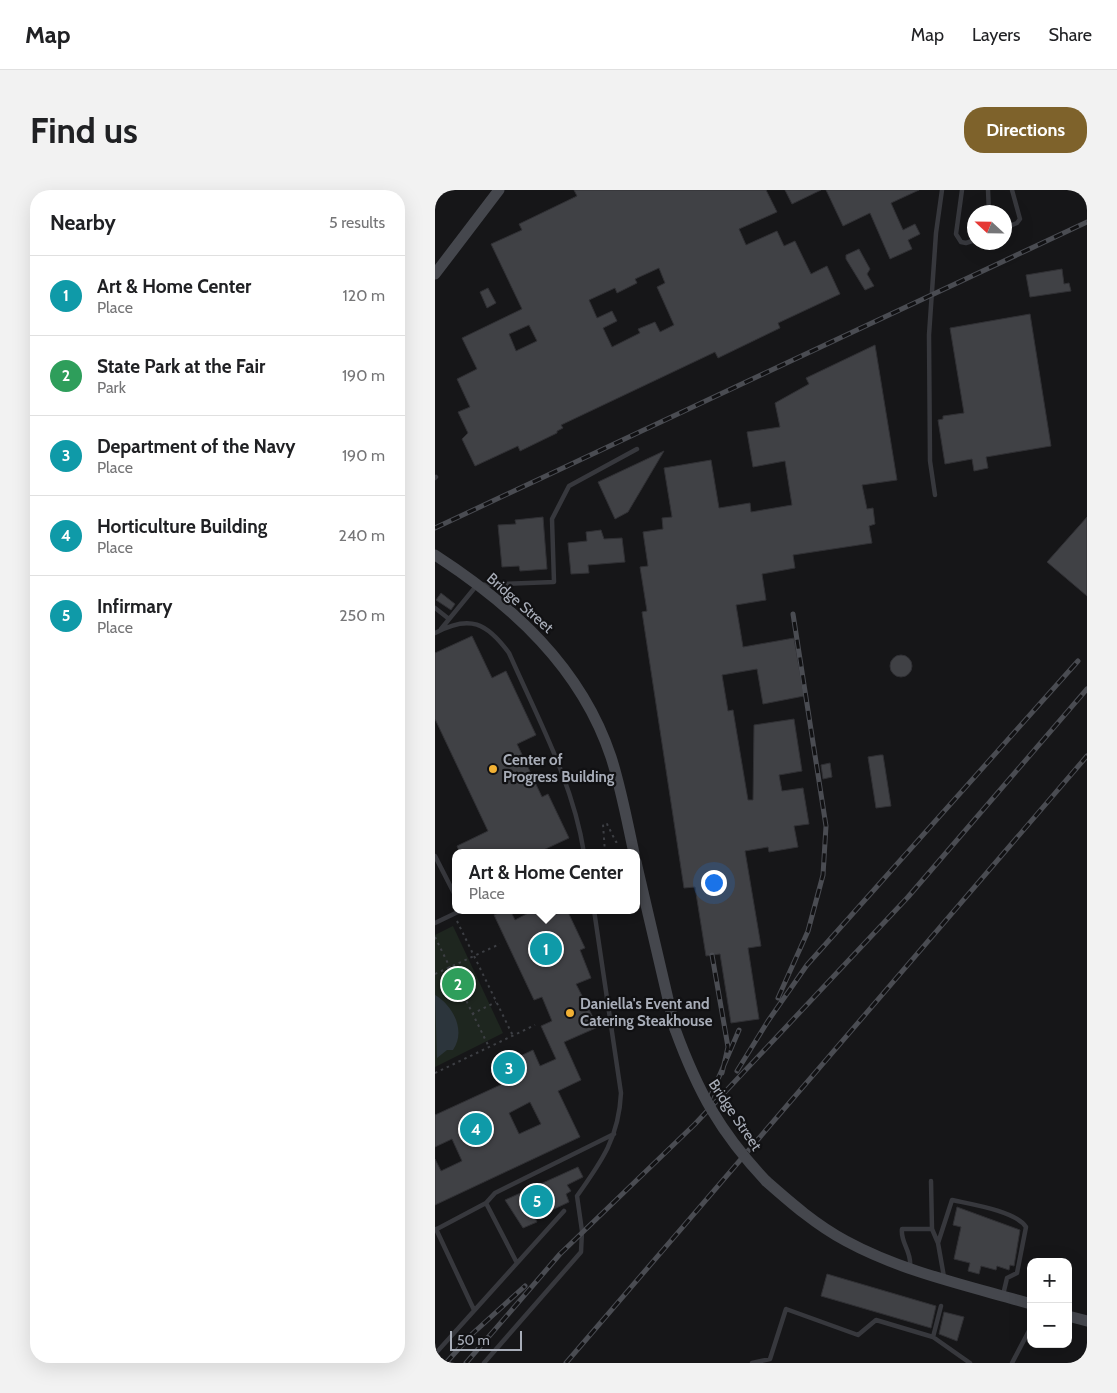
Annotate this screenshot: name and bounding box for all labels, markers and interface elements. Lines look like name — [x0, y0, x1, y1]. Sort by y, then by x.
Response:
text: Map — [25, 20, 71, 49]
text: Map — [911, 24, 944, 46]
text: Layers — [972, 24, 1021, 46]
text: Share — [1049, 24, 1092, 46]
button: Directions — [964, 107, 1087, 153]
text: Find us — [30, 109, 138, 152]
north arrow — [967, 205, 1012, 250]
text: Nearby — [50, 210, 116, 235]
text: 5 results — [329, 213, 385, 232]
text: Art & Home Center — [97, 275, 251, 298]
text: 1 — [63, 286, 69, 305]
text: 120 m — [343, 286, 385, 305]
text: Place — [97, 298, 133, 317]
text: State Park at the Fair — [97, 355, 265, 378]
text: 2 — [62, 366, 70, 385]
text: 190 m — [342, 366, 385, 385]
text: Park — [97, 378, 126, 397]
text: Department of the Navy — [97, 435, 295, 458]
text: 3 — [62, 446, 70, 465]
text: 190 m — [342, 446, 385, 465]
text: Place — [97, 458, 133, 477]
text: Horticulture Building — [97, 515, 267, 538]
text: 4 — [61, 526, 71, 545]
text: 240 m — [339, 526, 385, 545]
text: Place — [97, 538, 133, 557]
street label: Bridge Street — [483, 569, 557, 637]
text: Infirmary — [97, 595, 173, 618]
text: 5 — [62, 606, 70, 625]
text: 250 m — [339, 606, 385, 625]
text: Place — [97, 618, 133, 637]
place label: Center of Progress Building — [503, 751, 615, 786]
marker: Center of Progress Building — [487, 763, 499, 775]
popup — [452, 849, 640, 914]
text: Art & Home Center — [469, 861, 623, 884]
your location — [701, 870, 727, 896]
text: Place — [469, 884, 505, 903]
pin: 1 — [530, 930, 562, 968]
pin: 2 — [442, 965, 474, 1003]
place label: Daniella's Event and Catering Steakhouse — [580, 995, 713, 1030]
marker: Daniella's Event and Catering Steakhouse — [564, 1007, 576, 1019]
pin: 3 — [493, 1049, 525, 1087]
street label: Bridge Street — [705, 1076, 765, 1154]
pin: 4 — [460, 1110, 492, 1148]
pin: 5 — [521, 1182, 553, 1220]
map controls — [1027, 1258, 1072, 1348]
button: + — [1027, 1258, 1072, 1303]
button: − — [1027, 1303, 1072, 1348]
scale bar — [450, 1328, 523, 1351]
text: 50 m — [457, 1331, 490, 1349]

